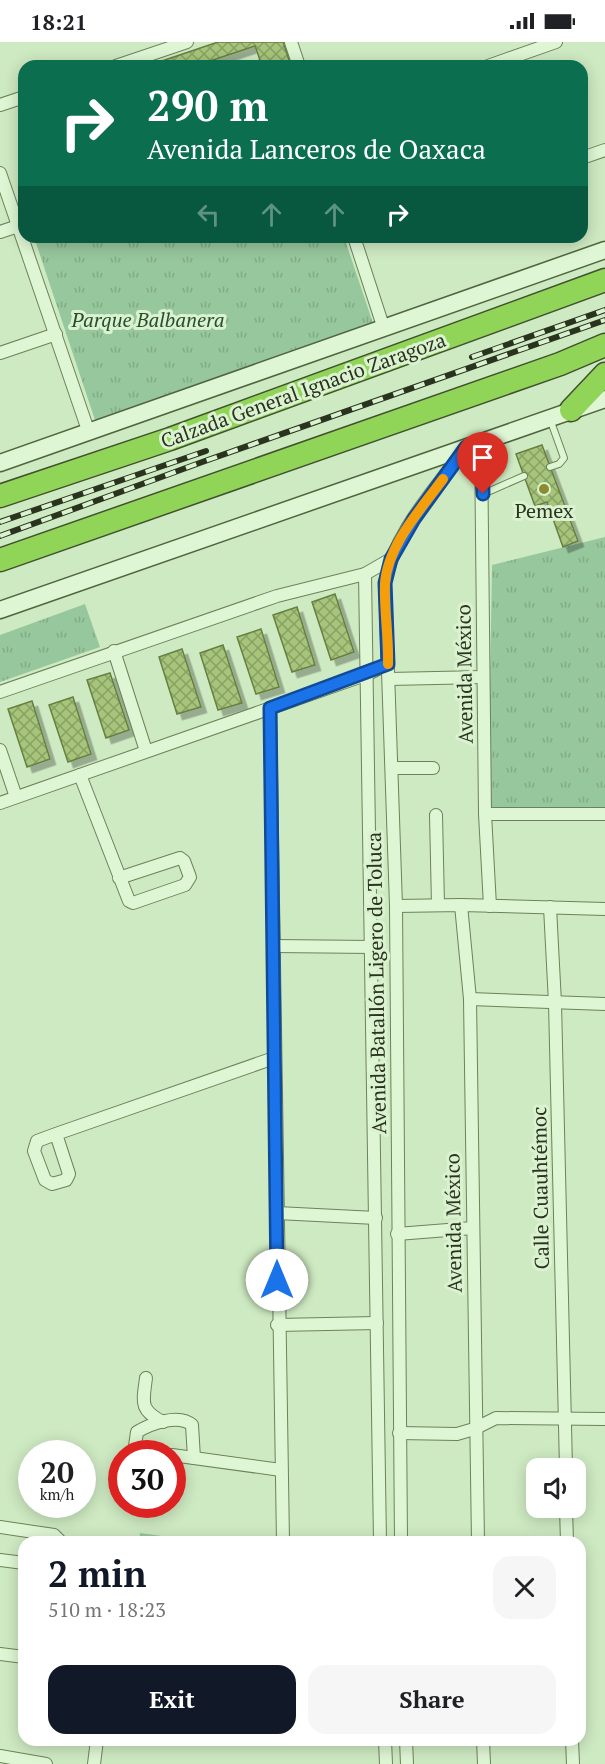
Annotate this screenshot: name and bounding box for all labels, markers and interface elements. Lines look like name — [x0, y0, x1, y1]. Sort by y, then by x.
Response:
text: 18:21 — [30, 7, 87, 36]
text: 290 m — [147, 77, 268, 133]
icon: right — [48, 84, 126, 162]
text: Avenida Lanceros de Oaxaca — [147, 131, 486, 167]
icon: left — [192, 198, 225, 231]
icon: ahead — [255, 198, 288, 231]
icon: ahead — [318, 198, 351, 231]
icon: right — [381, 198, 414, 231]
park label: Parque Balbanera — [70, 306, 225, 333]
street label: Calzada General Ignacio Zaragoza — [157, 326, 449, 454]
pin — [457, 432, 508, 494]
icon: arrive — [466, 441, 499, 474]
marker: Pemex — [537, 482, 551, 496]
place label: Pemex — [515, 497, 574, 524]
street label: Avenida México — [449, 604, 479, 744]
street label: Avenida Batallón Ligero de Toluca — [360, 832, 392, 1134]
street label: Calle Cuauhtémoc — [525, 1106, 555, 1270]
street label: Avenida México — [438, 1153, 468, 1293]
position arrow — [245, 1248, 309, 1312]
speed limit sign: 30 — [108, 1440, 186, 1518]
text: 20 — [40, 1452, 74, 1492]
map controls — [526, 1458, 586, 1518]
button: sound — [526, 1458, 586, 1518]
text: km/h — [40, 1484, 74, 1504]
text: 2 min — [48, 1550, 146, 1597]
button: close — [493, 1556, 556, 1619]
text: 510 m · 18:23 — [48, 1596, 166, 1623]
button: Exit — [48, 1665, 296, 1734]
button: Share — [308, 1665, 556, 1734]

